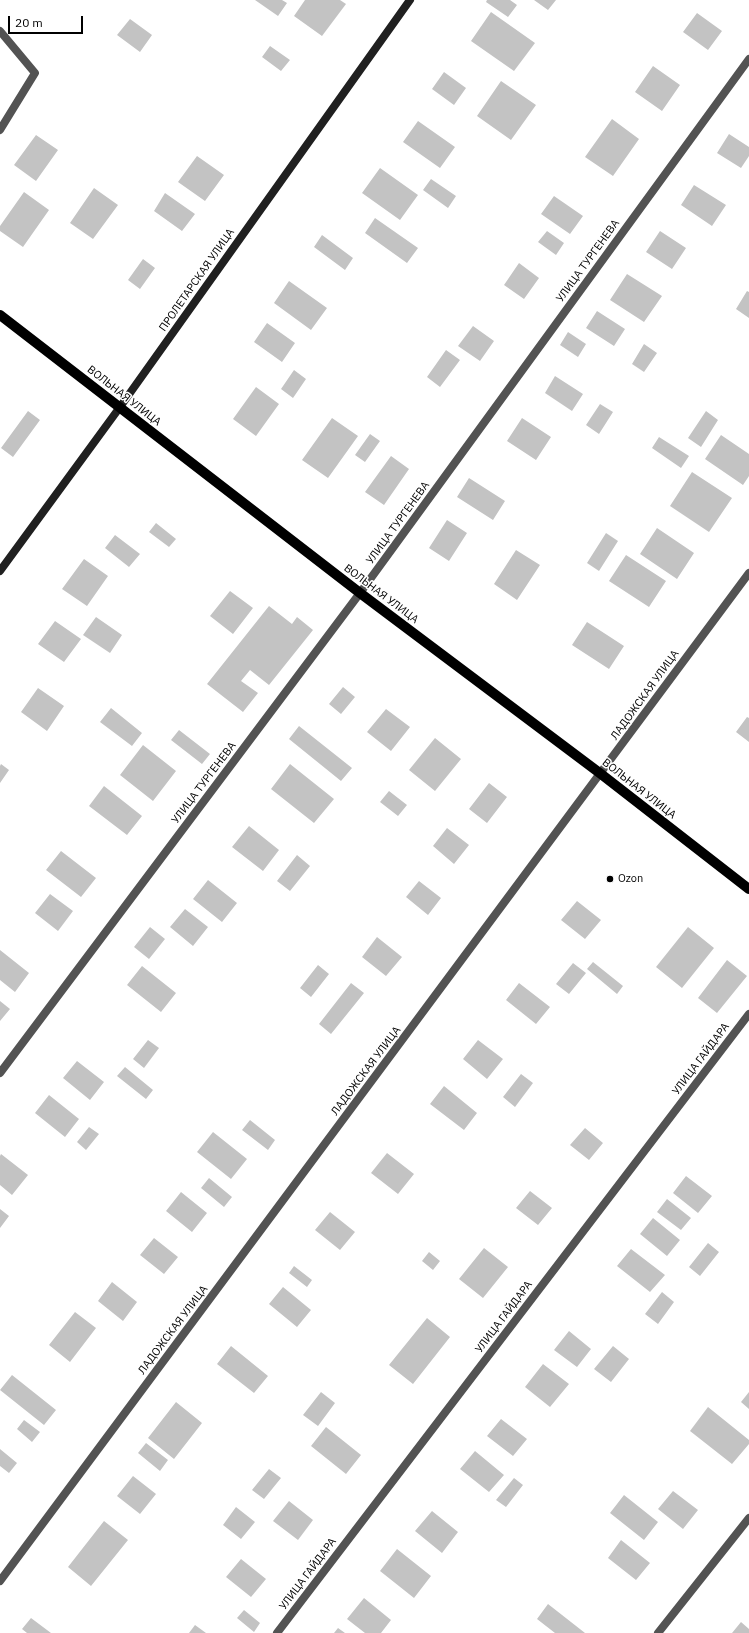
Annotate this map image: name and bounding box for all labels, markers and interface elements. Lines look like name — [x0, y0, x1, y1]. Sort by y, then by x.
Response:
scale bar — [10, 8, 85, 34]
text: 20 m — [15, 15, 43, 30]
street label: УЛИЦА ТУРГЕНЕВА — [554, 217, 622, 305]
street label: ПРОЛЕТАРСКАЯ УЛИЦА — [157, 226, 237, 334]
street label: ВОЛЬНАЯ УЛИЦА — [84, 363, 164, 429]
street label: УЛИЦА ТУРГЕНЕВА — [364, 479, 432, 567]
street label: ВОЛЬНАЯ УЛИЦА — [341, 562, 421, 626]
street label: ЛАДОЖСКАЯ УЛИЦА — [608, 648, 682, 742]
street label: УЛИЦА ТУРГЕНЕВА — [169, 740, 239, 826]
street label: ВОЛЬНАЯ УЛИЦА — [599, 756, 679, 822]
place label: Ozon — [618, 872, 643, 886]
marker: Ozon — [605, 874, 615, 884]
street label: УЛИЦА ГАЙДАРА — [670, 1020, 732, 1098]
street label: ЛАДОЖСКАЯ УЛИЦА — [328, 1024, 404, 1118]
street label: УЛИЦА ГАЙДАРА — [473, 1278, 535, 1356]
street label: ЛАДОЖСКАЯ УЛИЦА — [135, 1283, 211, 1377]
street label: УЛИЦА ГАЙДАРА — [277, 1535, 339, 1613]

